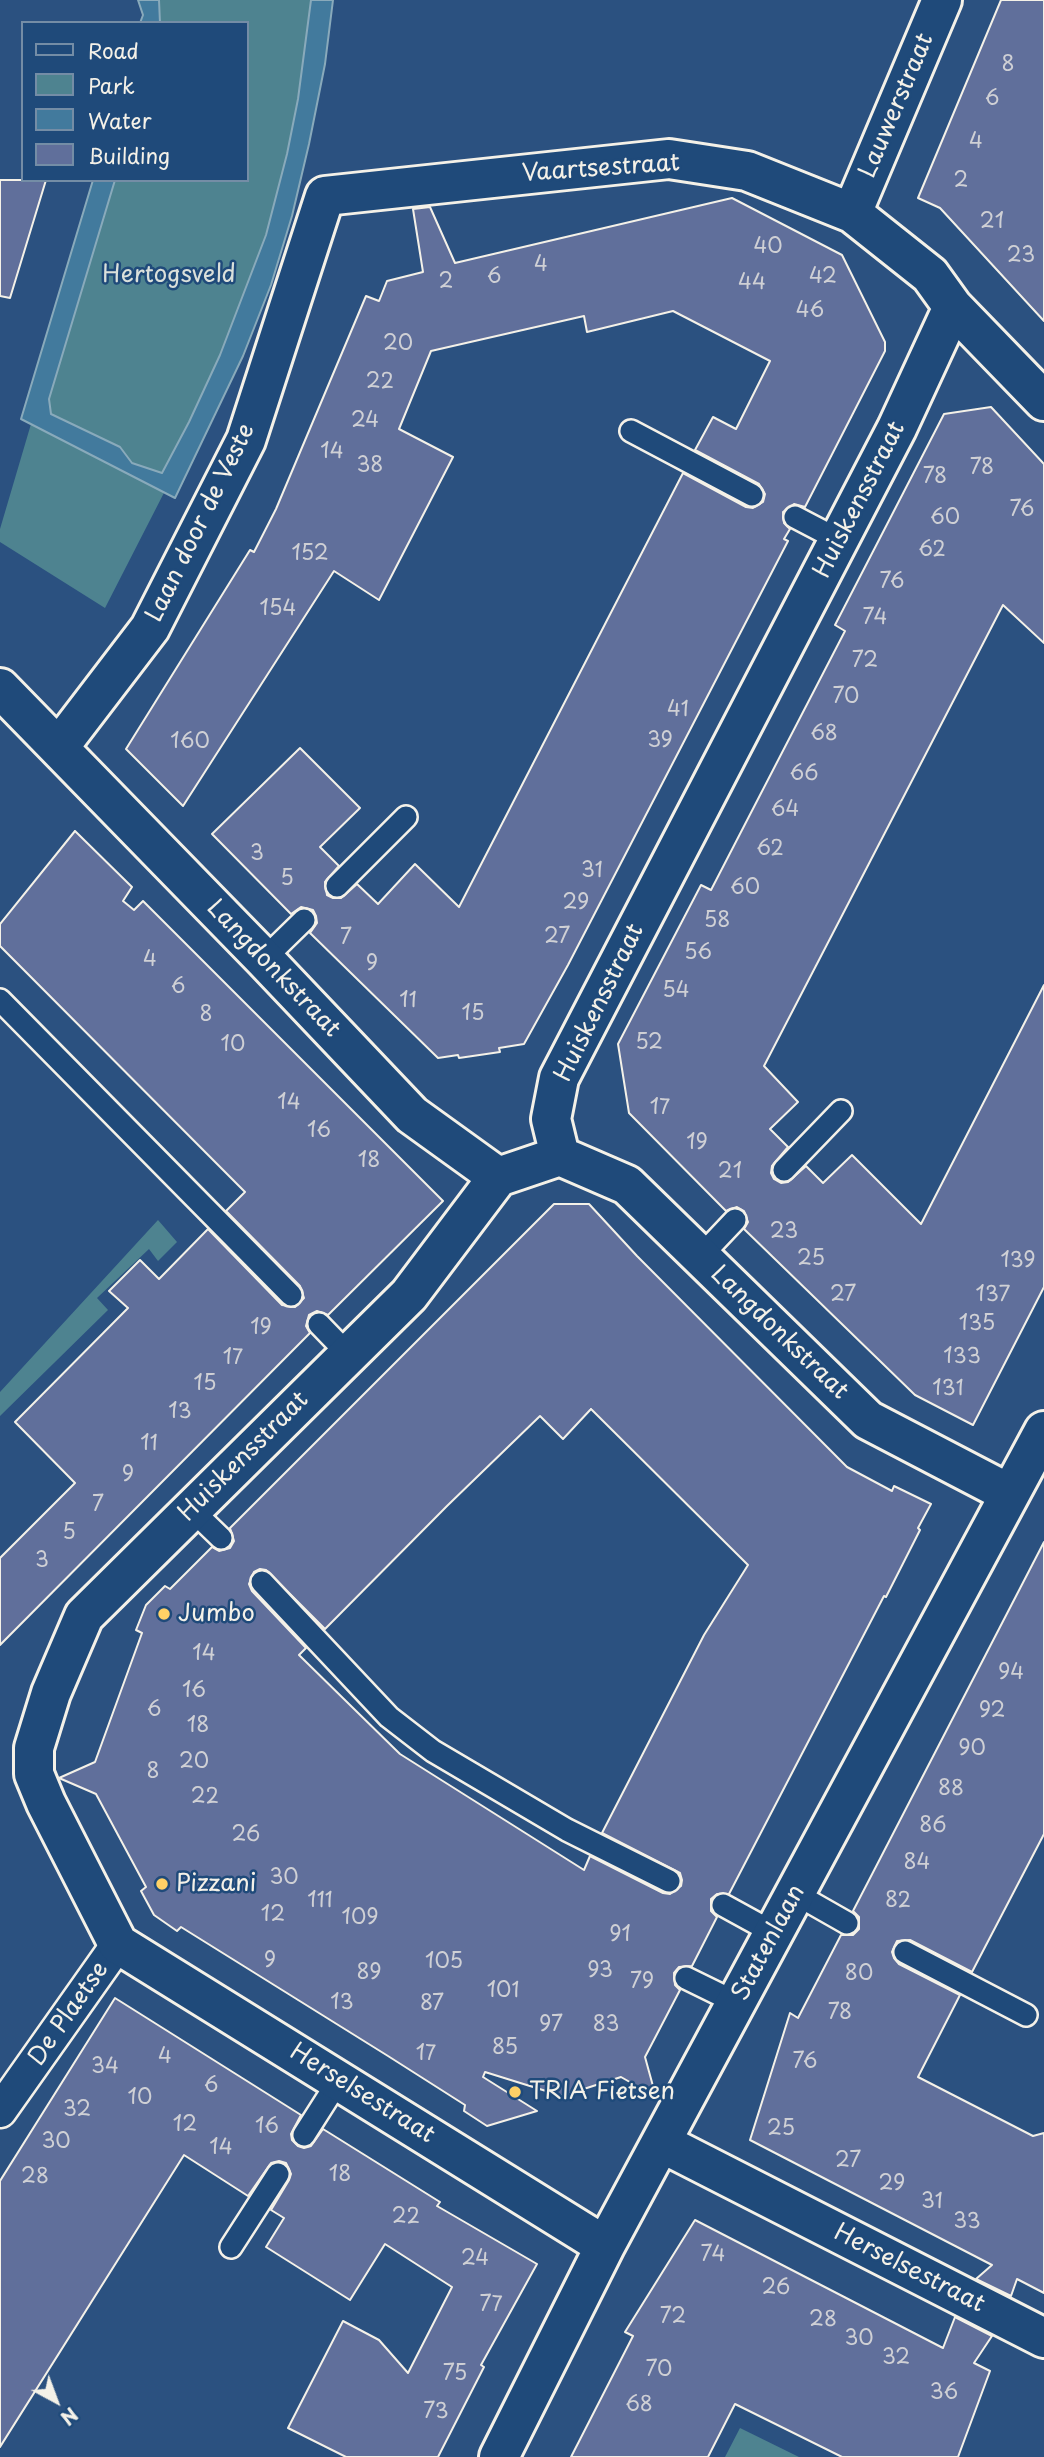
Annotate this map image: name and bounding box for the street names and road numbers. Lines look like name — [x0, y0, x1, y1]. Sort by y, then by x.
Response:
street label: Lauwerstraat — [854, 29, 940, 183]
street label: Vaartsestraat — [521, 149, 681, 189]
street label: Huiskensstraat — [808, 417, 912, 583]
street label: Laan door de Veste — [140, 419, 262, 627]
street label: Langdonkstraat — [200, 894, 346, 1044]
street label: Huiskensstraat — [549, 920, 651, 1086]
street label: Langdonkstraat — [704, 1260, 854, 1406]
street label: Huiskensstraat — [173, 1386, 315, 1528]
street label: Statenlaan — [726, 1880, 812, 2006]
street label: De Plaetse — [23, 1957, 115, 2071]
street label: Herselsestraat — [284, 2038, 440, 2150]
street label: Herselsestraat — [829, 2219, 989, 2319]

